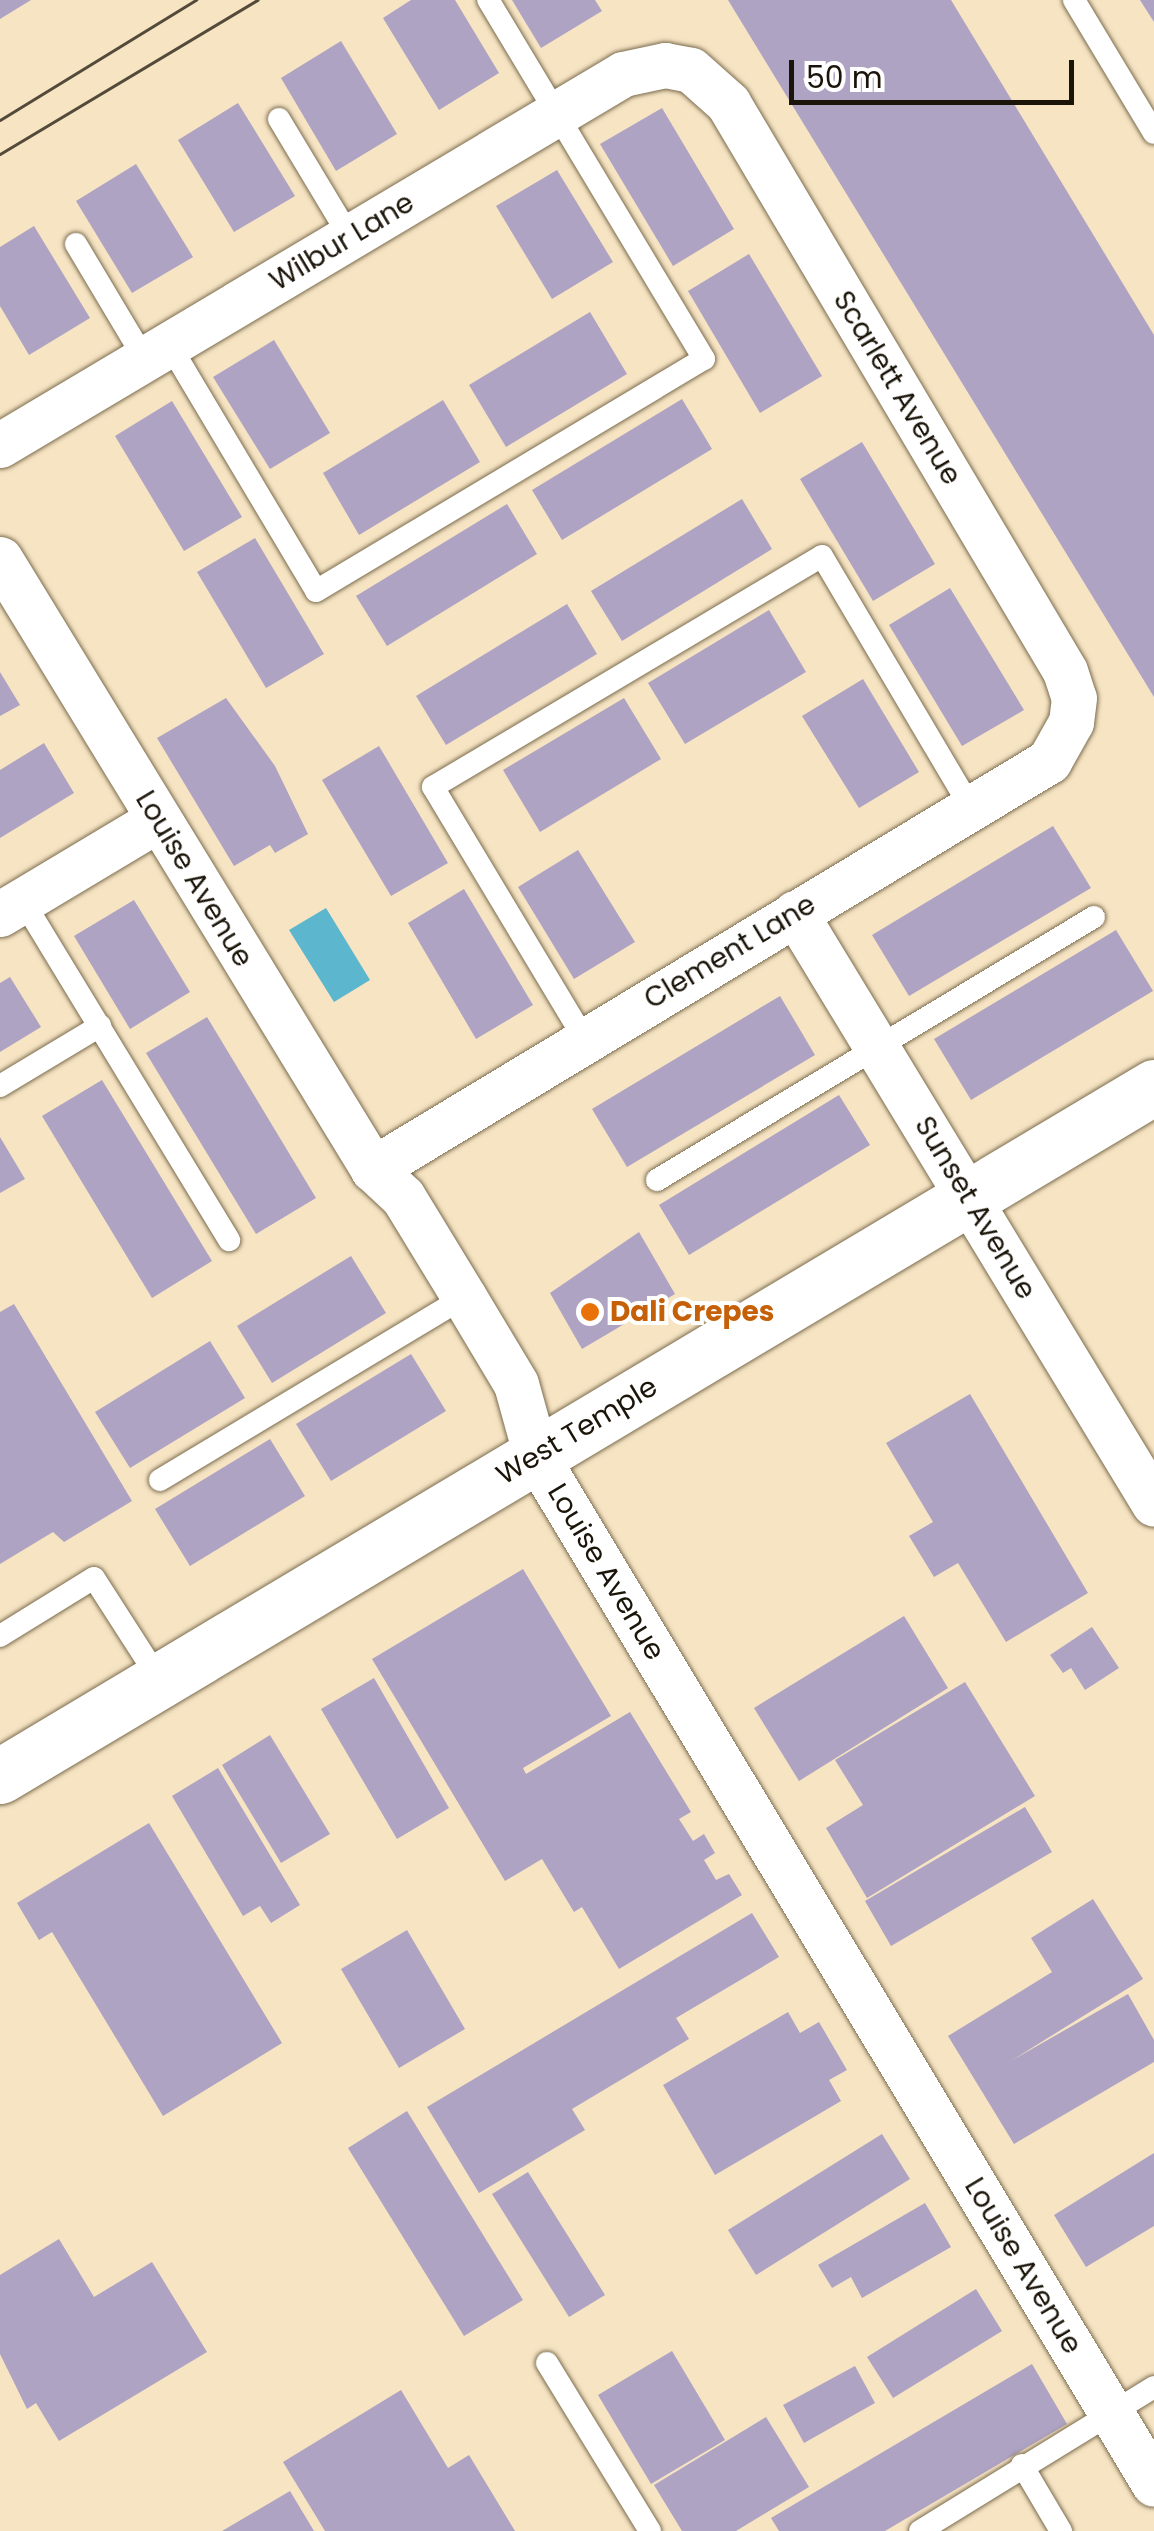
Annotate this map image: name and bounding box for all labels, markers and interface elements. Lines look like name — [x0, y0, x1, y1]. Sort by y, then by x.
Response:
scale bar — [794, 40, 1079, 102]
text: 50 m — [806, 56, 883, 99]
street label: Wilbur Lane — [264, 186, 420, 298]
street label: Scarlett Avenue — [826, 285, 968, 491]
street label: Louise Avenue — [128, 785, 260, 973]
street label: Clement Lane — [638, 888, 822, 1016]
street label: Sunset Avenue — [907, 1111, 1043, 1305]
place label: Dali Crepes — [610, 1295, 774, 1329]
marker: Dali Crepes — [579, 1301, 601, 1323]
street label: West Temple — [491, 1370, 663, 1492]
street label: Louise Avenue — [540, 1478, 672, 1666]
street label: Louise Avenue — [957, 2172, 1089, 2360]

